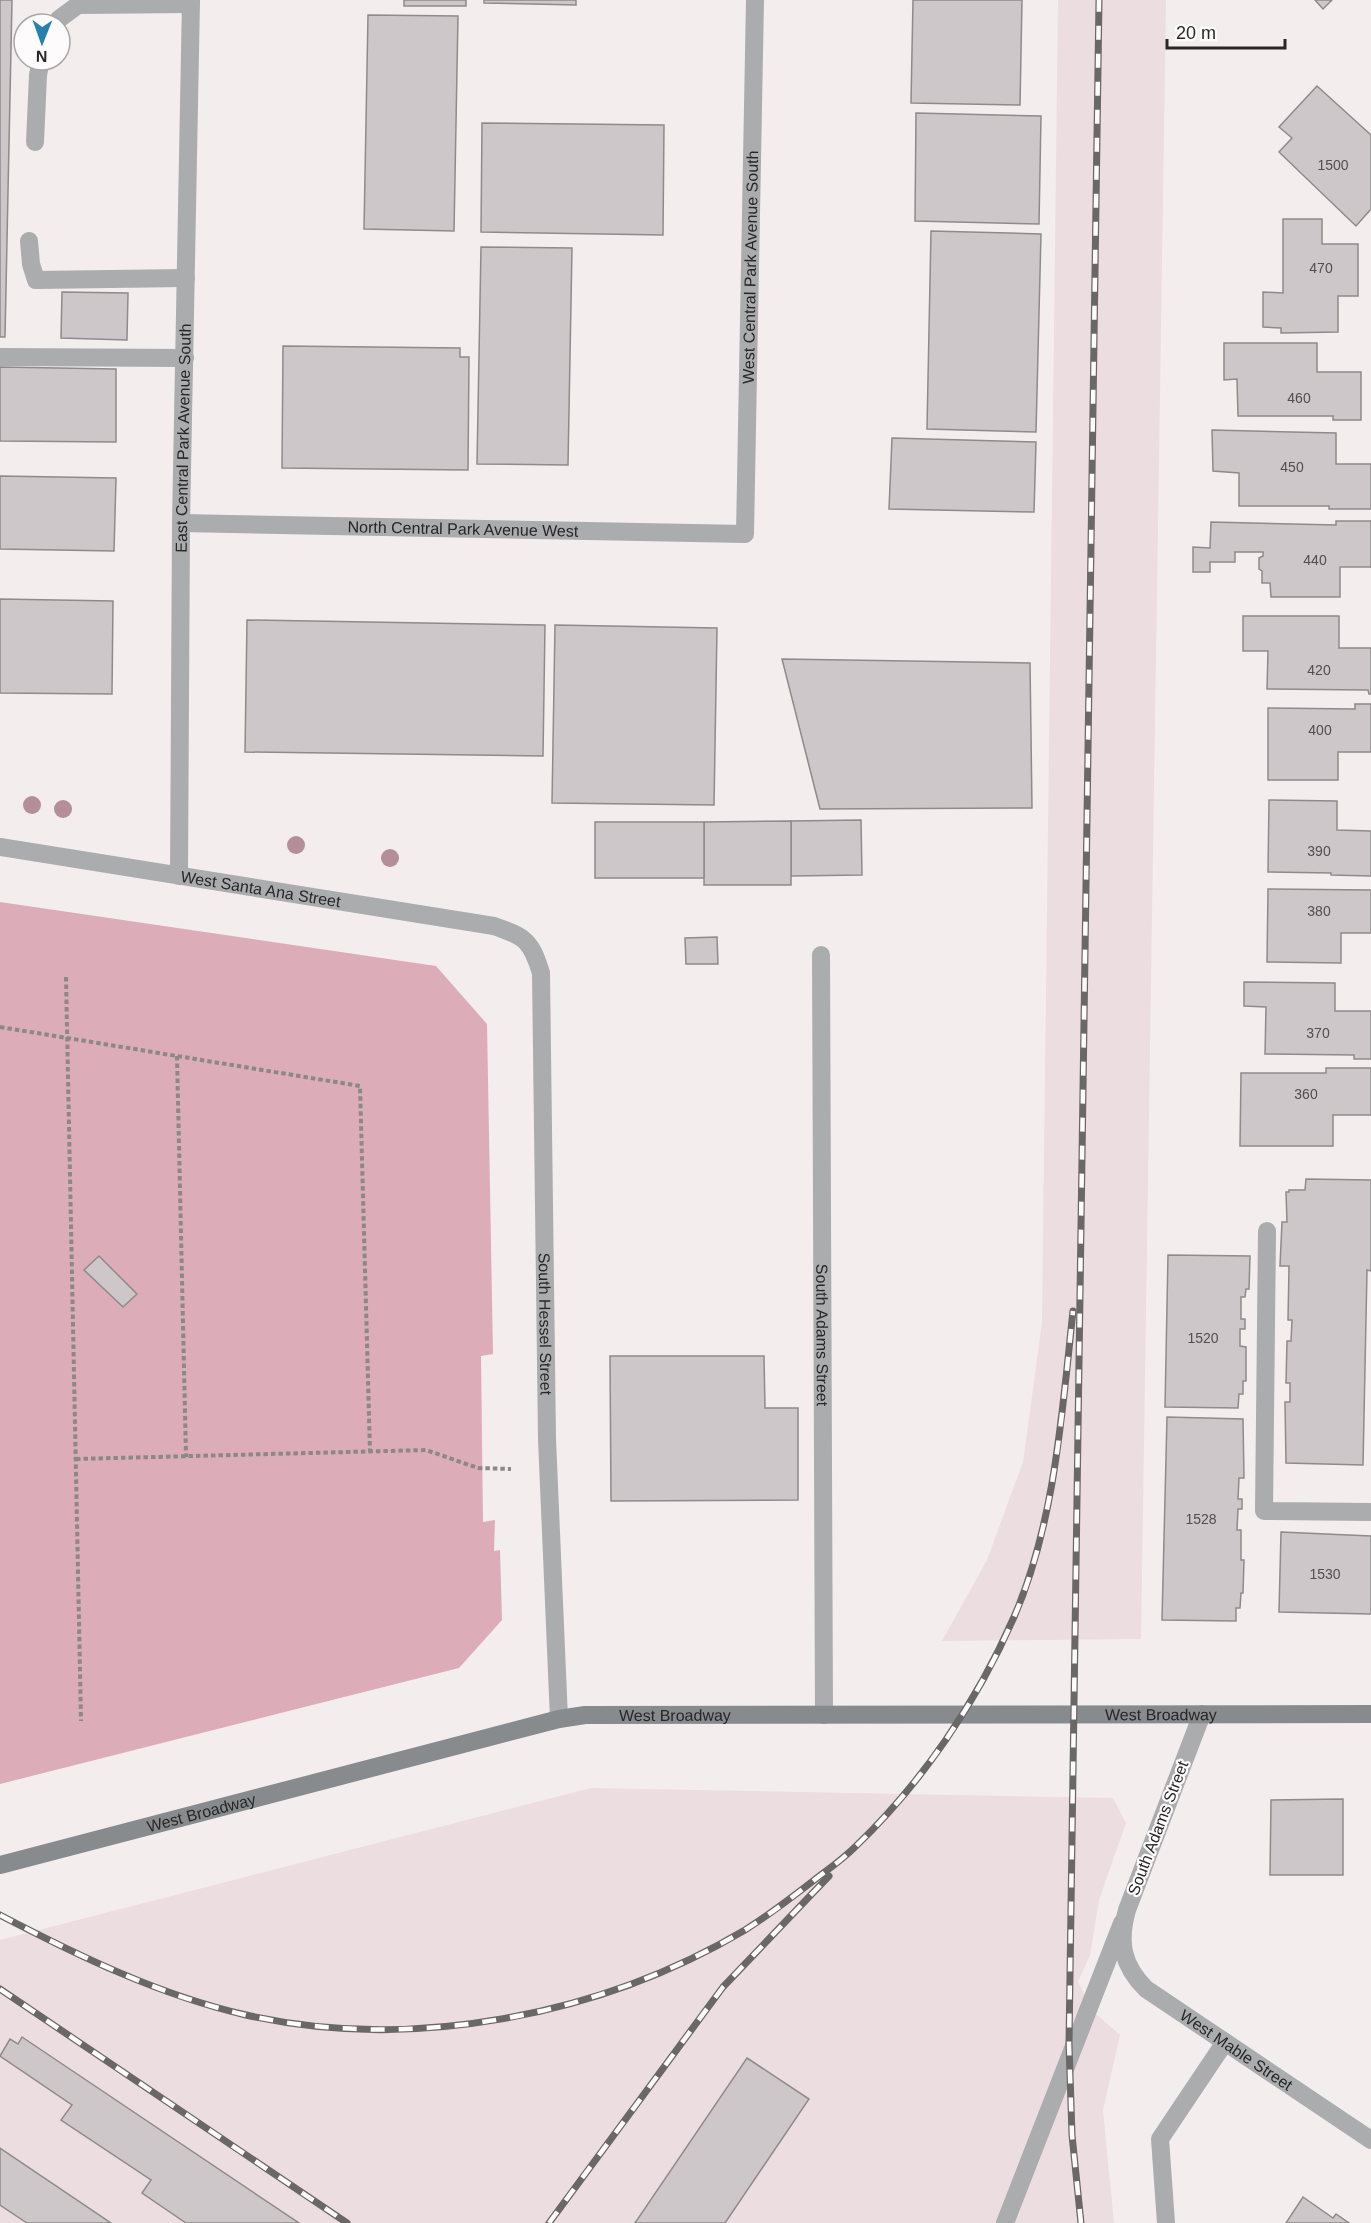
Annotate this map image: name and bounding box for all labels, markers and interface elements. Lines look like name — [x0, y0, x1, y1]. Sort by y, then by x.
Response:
north arrow — [12, 12, 72, 72]
scale bar — [1167, 12, 1286, 50]
text: 20 m — [1176, 23, 1216, 43]
text: N — [36, 48, 48, 65]
street label: West Central Park Avenue South — [739, 150, 761, 384]
house number: 1500 — [1317, 157, 1349, 173]
house number: 470 — [1309, 260, 1333, 276]
street label: East Central Park Avenue South — [172, 323, 193, 553]
house number: 460 — [1287, 390, 1311, 406]
house number: 450 — [1280, 459, 1304, 475]
street label: North Central Park Avenue West — [347, 518, 579, 539]
house number: 440 — [1303, 552, 1327, 568]
house number: 420 — [1307, 662, 1331, 678]
house number: 400 — [1308, 722, 1332, 738]
house number: 390 — [1307, 843, 1331, 859]
street label: West Santa Ana Street — [180, 868, 342, 910]
house number: 380 — [1307, 903, 1331, 919]
house number: 370 — [1306, 1025, 1330, 1041]
house number: 360 — [1294, 1086, 1318, 1102]
street label: South Hessel Street — [536, 1253, 555, 1396]
street label: South Adams Street — [814, 1264, 831, 1407]
house number: 1520 — [1187, 1330, 1219, 1346]
house number: 1528 — [1185, 1511, 1217, 1527]
house number: 1530 — [1309, 1566, 1341, 1582]
street label: West Broadway — [619, 1706, 731, 1723]
street label: West Broadway — [1105, 1706, 1217, 1723]
street label: South Adams Street — [1125, 1758, 1192, 1897]
street label: West Broadway — [145, 1790, 257, 1835]
street label: West Mable Street — [1177, 2006, 1296, 2094]

